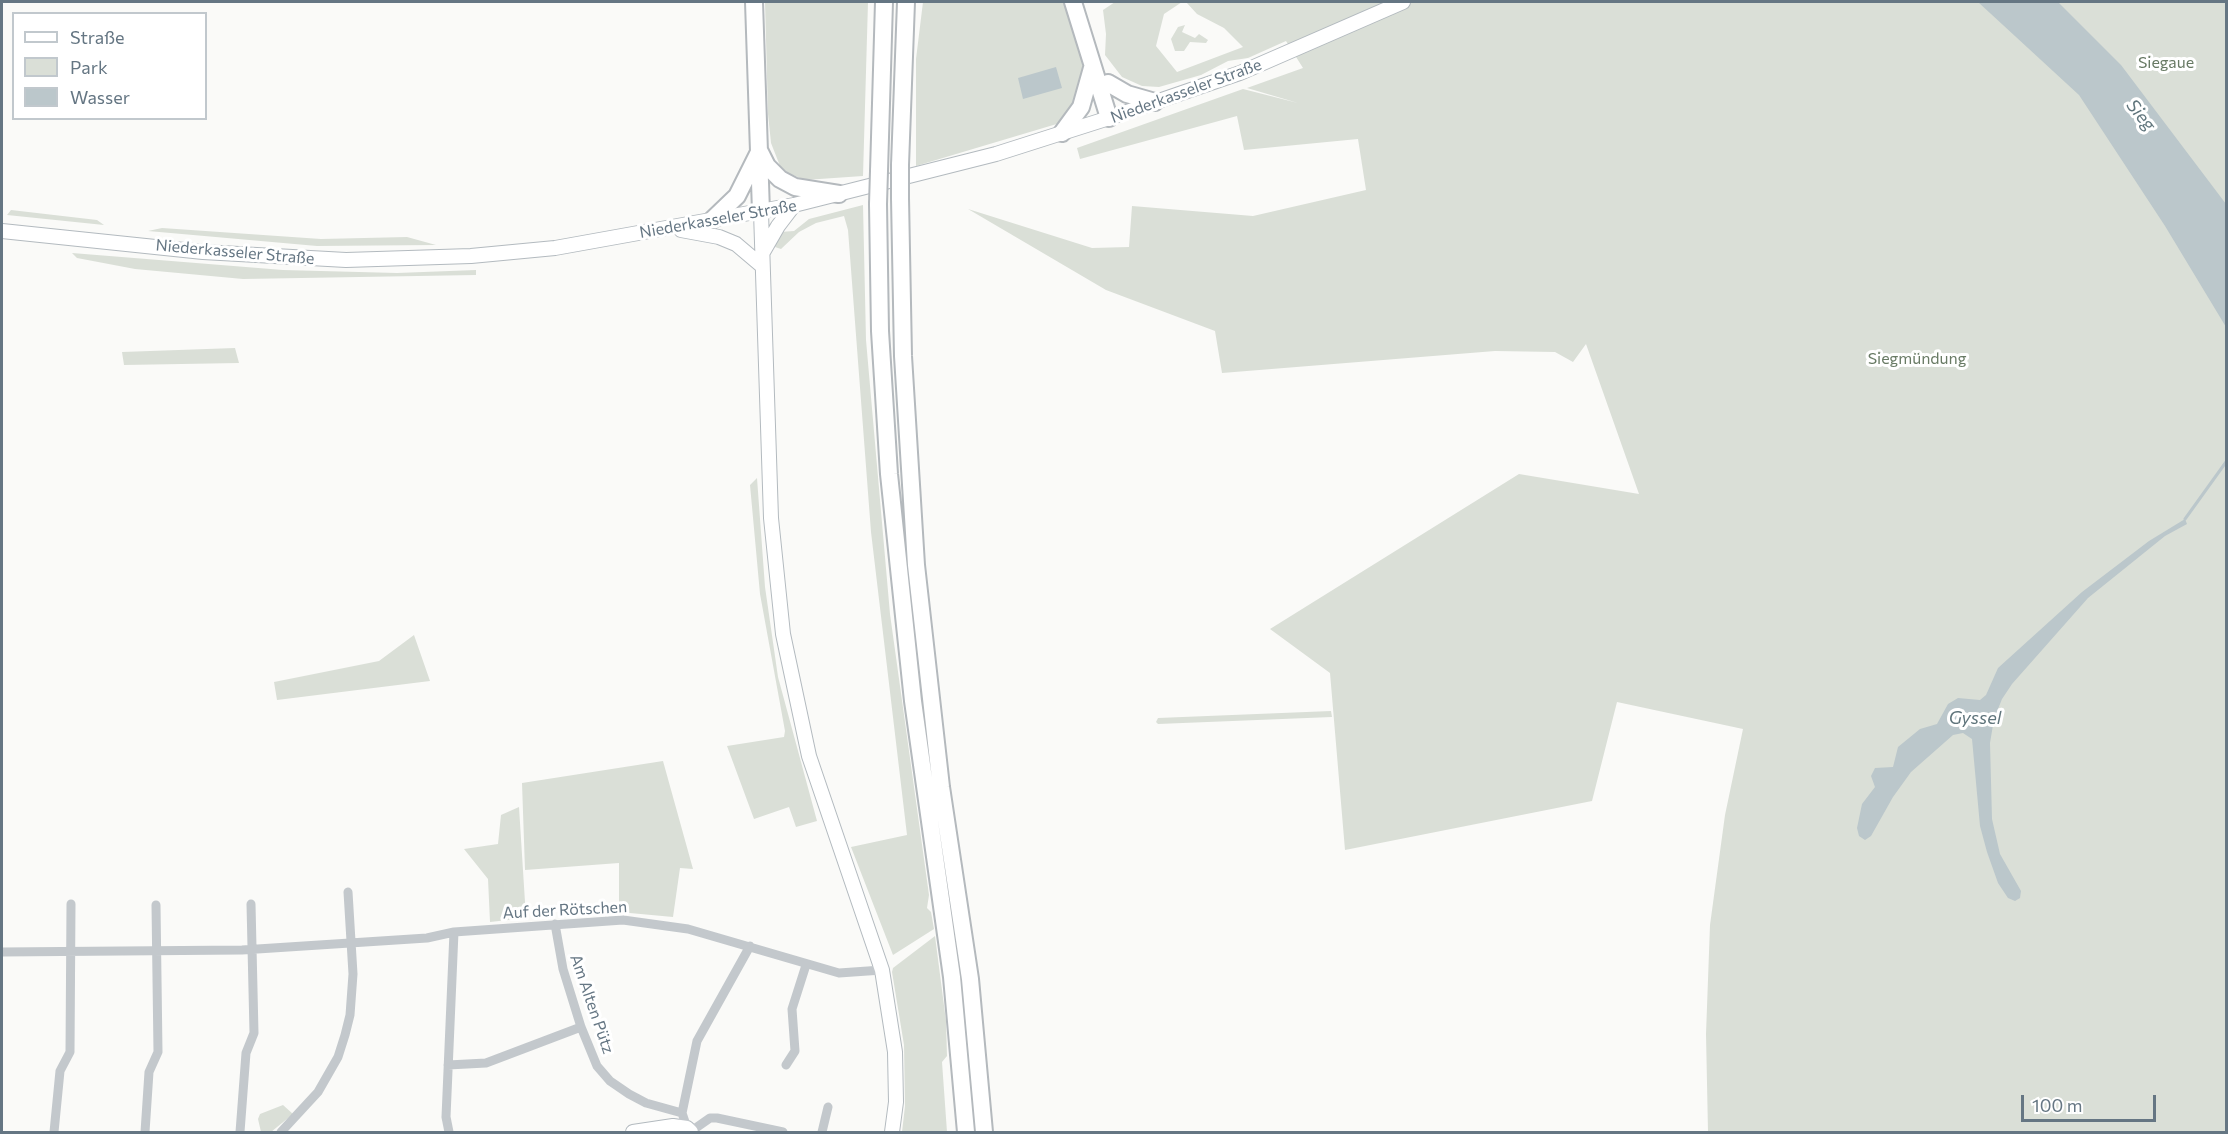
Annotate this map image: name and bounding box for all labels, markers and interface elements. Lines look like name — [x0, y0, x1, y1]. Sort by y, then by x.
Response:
legend — [12, 12, 207, 120]
text: Straße — [70, 26, 125, 48]
park label: Siegaue — [2138, 53, 2194, 73]
street label: Niederkasseler Straße — [1108, 55, 1264, 127]
text: Park — [70, 56, 108, 78]
text: Wasser — [70, 86, 130, 108]
water label: Sieg — [2122, 95, 2160, 135]
street label: Niederkasseler Straße — [638, 196, 798, 242]
street label: Niederkasseler Straße — [155, 235, 315, 269]
park label: Siegmündung — [1868, 349, 1966, 369]
water label: Gyssel — [1949, 707, 2001, 729]
street label: Auf der Rötschen — [502, 897, 628, 923]
street label: Am Alten Pütz — [566, 952, 618, 1056]
scale bar — [2024, 1083, 2159, 1121]
text: 100 m — [2032, 1094, 2082, 1116]

